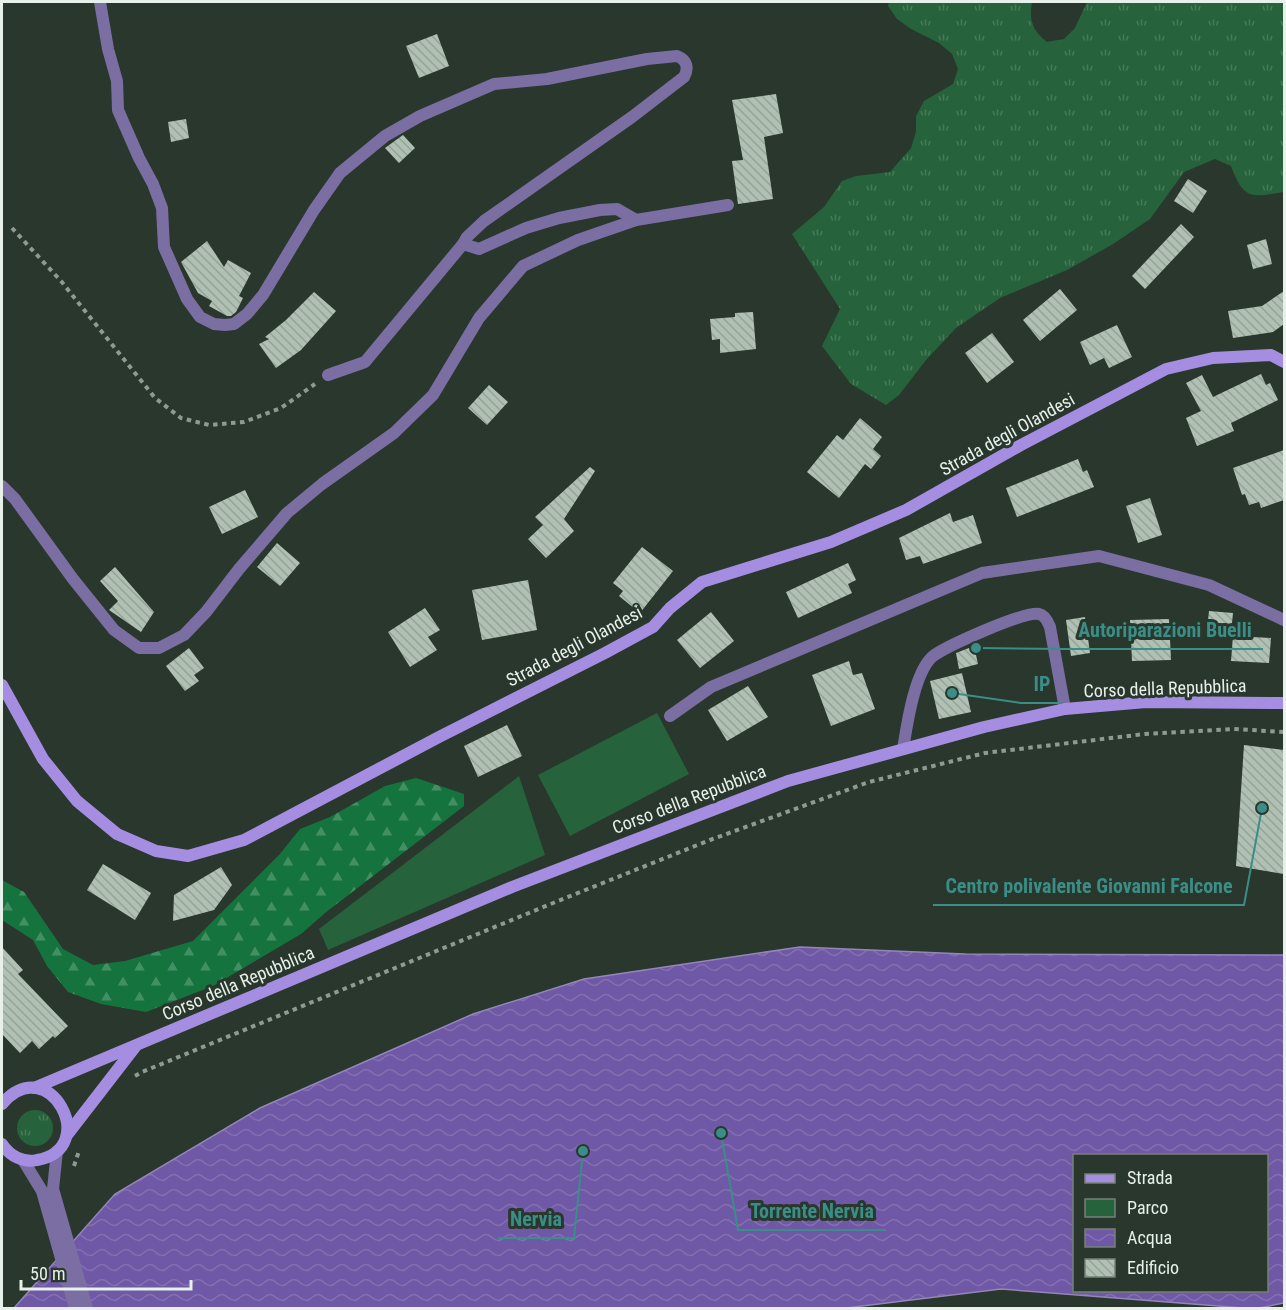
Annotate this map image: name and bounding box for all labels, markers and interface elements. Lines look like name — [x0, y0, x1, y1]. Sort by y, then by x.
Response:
street label: Strada degli Olandesi — [936, 388, 1078, 480]
street label: Strada degli Olandesi — [503, 601, 645, 691]
callout: Autoriparazioni Buelli — [1066, 611, 1263, 649]
text: Autoriparazioni Buelli — [1078, 618, 1252, 642]
callout: IP — [1021, 665, 1062, 703]
text: IP — [1034, 672, 1050, 696]
street label: Corso della Repubblica — [1083, 675, 1247, 701]
street label: Corso della Repubblica — [609, 760, 769, 838]
callout: Centro polivalente Giovanni Falcone — [933, 867, 1244, 905]
text: Centro polivalente Giovanni Falcone — [945, 874, 1233, 898]
street label: Corso della Repubblica — [159, 941, 317, 1025]
legend — [1073, 1154, 1268, 1292]
text: Strada — [1127, 1167, 1173, 1188]
callout: Torrente Nervia — [738, 1192, 886, 1230]
text: Parco — [1127, 1197, 1168, 1218]
text: Torrente Nervia — [750, 1199, 874, 1223]
callout: Nervia — [498, 1200, 574, 1238]
text: Nervia — [510, 1207, 562, 1231]
text: Acqua — [1127, 1227, 1172, 1248]
scale bar — [21, 1253, 190, 1291]
text: Edificio — [1127, 1257, 1179, 1278]
text: 50 m — [30, 1263, 65, 1284]

